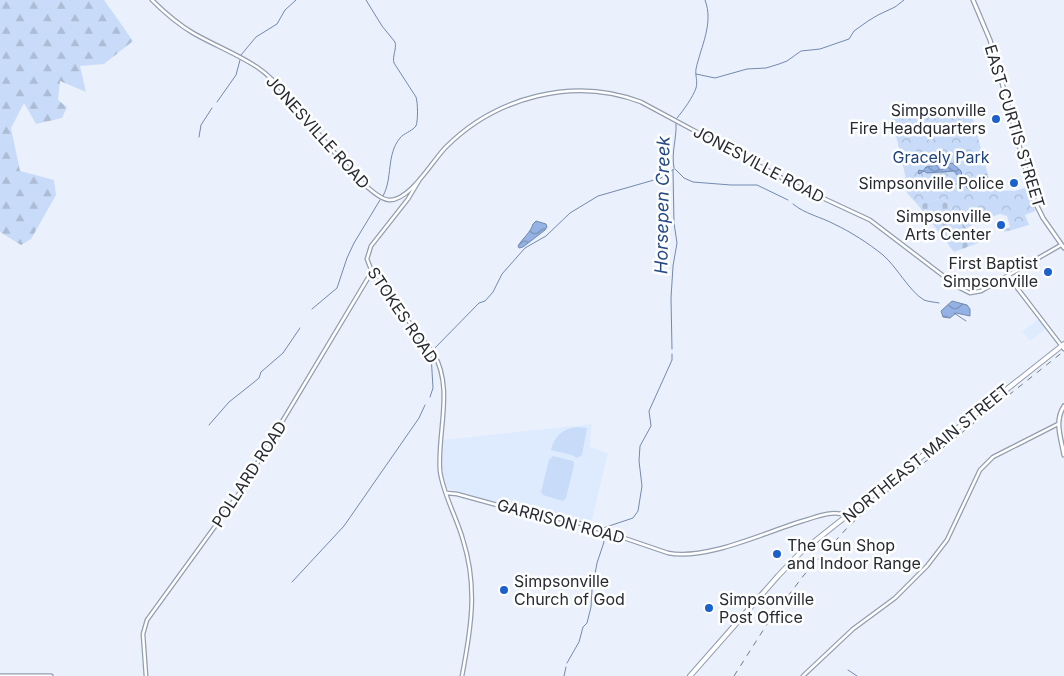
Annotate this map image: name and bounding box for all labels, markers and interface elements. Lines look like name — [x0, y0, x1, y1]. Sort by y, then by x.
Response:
street label: EAST CURTIS STREET — [981, 42, 1049, 210]
street label: JONESVILLE ROAD — [262, 71, 374, 193]
place label: Simpsonville Fire Headquarters — [850, 100, 986, 138]
marker: Simpsonville Fire Headquarters — [990, 113, 1002, 125]
street label: JONESVILLE ROAD — [690, 121, 828, 207]
water label: Horsepen Creek — [650, 135, 674, 274]
park label: Gracely Park — [892, 147, 990, 167]
place label: Simpsonville Police — [858, 173, 1004, 193]
marker: Simpsonville Police — [1008, 177, 1020, 189]
place label: Simpsonville Arts Center — [896, 206, 991, 244]
marker: Simpsonville Arts Center — [995, 219, 1007, 231]
place label: First Baptist Simpsonville — [943, 253, 1038, 291]
street label: STOKES ROAD — [363, 263, 443, 367]
marker: First Baptist Simpsonville — [1042, 266, 1054, 278]
street label: NORTHEAST MAIN STREET — [838, 379, 1014, 527]
street label: POLLARD ROAD — [207, 417, 291, 531]
street label: GARRISON ROAD — [495, 494, 627, 548]
place label: The Gun Shop and Indoor Range — [787, 535, 921, 573]
marker: The Gun Shop and Indoor Range — [771, 548, 783, 560]
place label: Simpsonville Church of God — [514, 571, 625, 609]
marker: Simpsonville Church of God — [498, 584, 510, 596]
place label: Simpsonville Post Office — [719, 589, 814, 627]
marker: Simpsonville Post Office — [703, 602, 715, 614]

